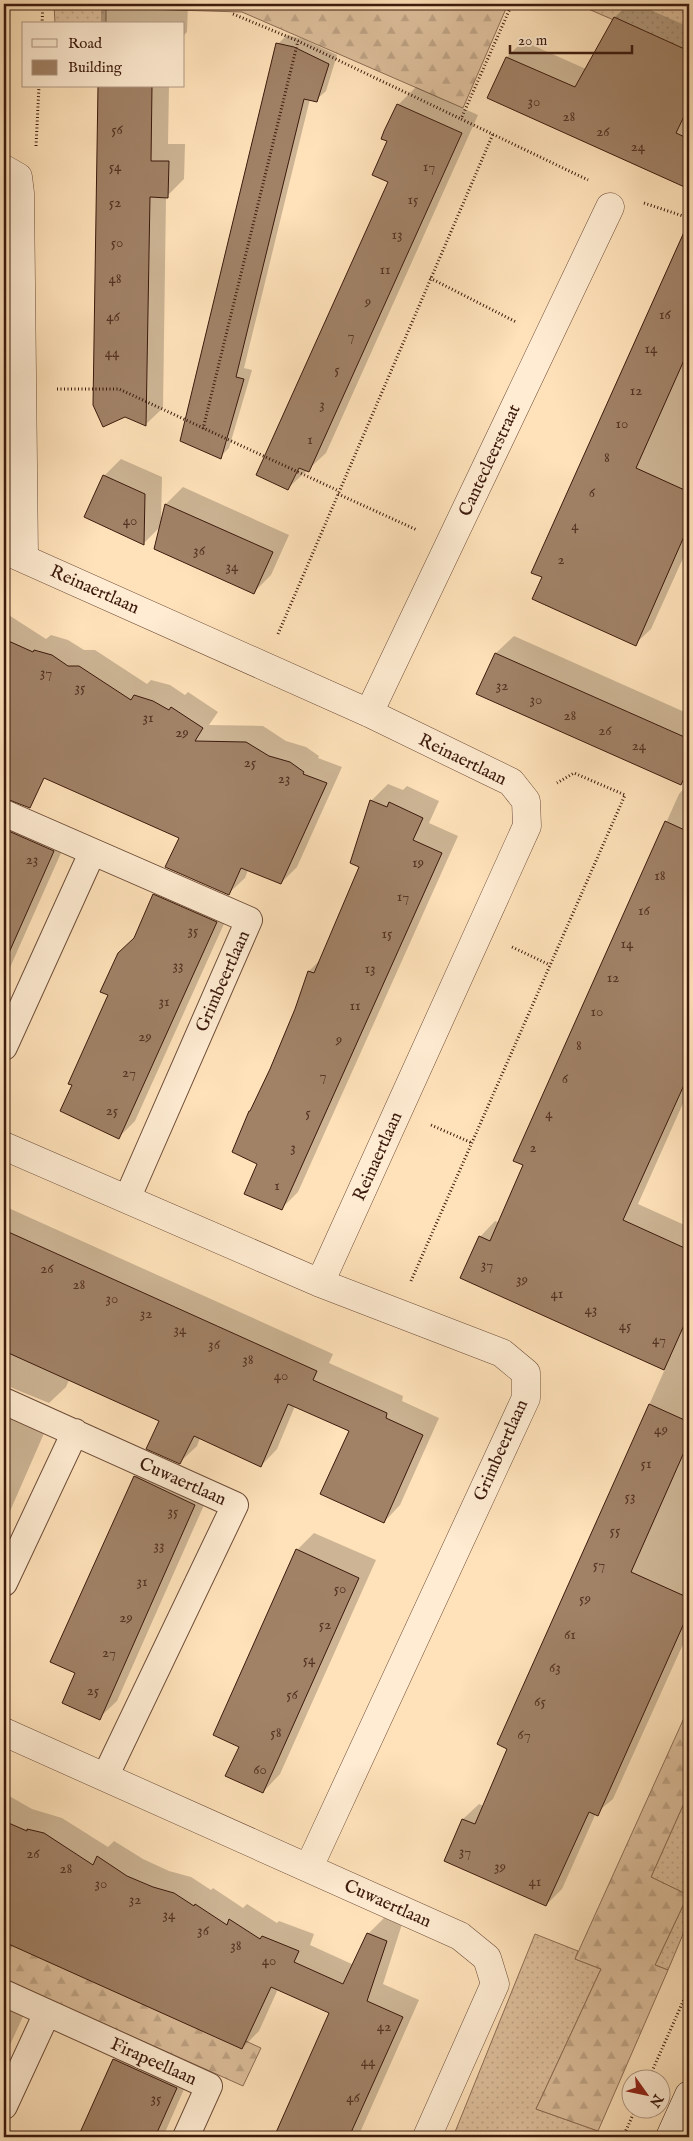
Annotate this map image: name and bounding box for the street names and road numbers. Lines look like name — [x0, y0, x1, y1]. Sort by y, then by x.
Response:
street label: Cantecleerstraat — [454, 401, 526, 520]
street label: Reinaertlaan — [46, 561, 143, 620]
street label: Reinaertlaan — [415, 729, 511, 792]
street label: Grimbeertlaan — [191, 927, 256, 1036]
street label: Reinaertlaan — [349, 1108, 408, 1205]
street label: Grimbeertlaan — [469, 1396, 534, 1505]
street label: Cuwaertlaan — [135, 1453, 230, 1512]
street label: Cuwaertlaan — [340, 1875, 435, 1934]
street label: Firapeellaan — [107, 2033, 200, 2092]

